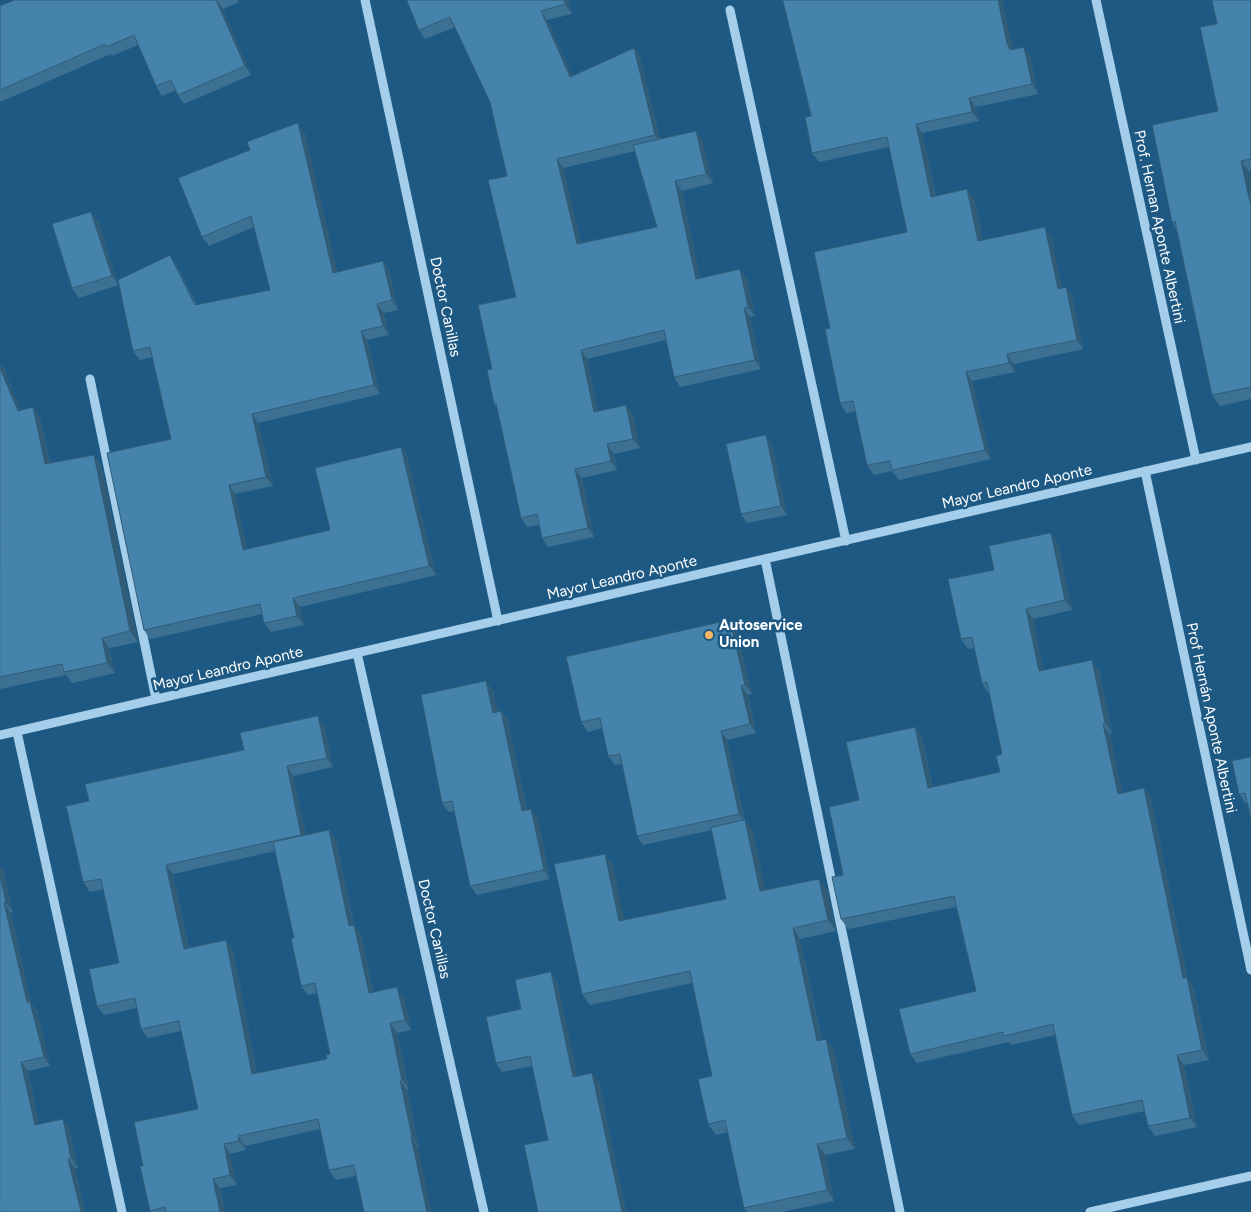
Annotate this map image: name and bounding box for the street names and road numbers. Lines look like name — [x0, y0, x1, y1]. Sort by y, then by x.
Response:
street label: Prof. Hernan Aponte Albertini — [1130, 129, 1188, 325]
street label: Doctor Canillas — [426, 255, 464, 359]
street label: Mayor Leandro Aponte — [940, 461, 1094, 513]
street label: Mayor Leandro Aponte — [545, 552, 699, 604]
street label: Prof Hernán Aponte Albertini — [1182, 621, 1240, 815]
street label: Mayor Leandro Aponte — [151, 643, 305, 695]
street label: Doctor Canillas — [414, 877, 454, 981]

